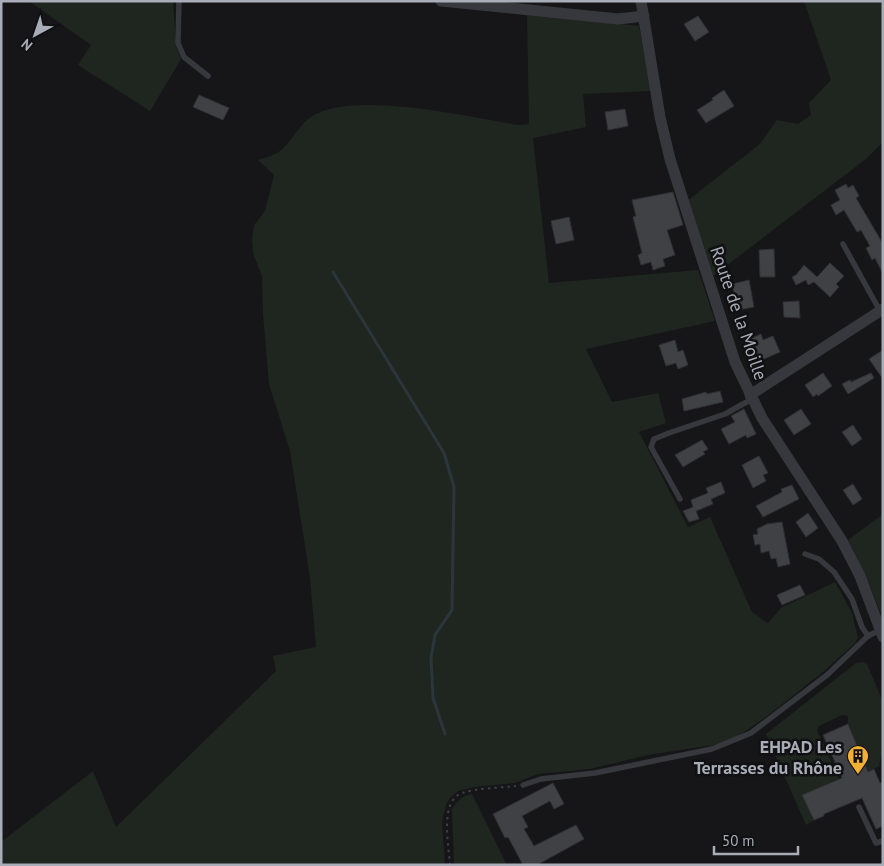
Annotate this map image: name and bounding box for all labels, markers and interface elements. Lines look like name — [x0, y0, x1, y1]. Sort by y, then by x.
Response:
north arrow — [10, 10, 60, 60]
text: N — [17, 35, 36, 55]
street label: Route de la Moille — [705, 243, 773, 383]
place label: EHPAD Les Terrasses du Rhône — [694, 735, 842, 779]
building icon: EHPAD Les Terrasses du Rhône — [846, 744, 870, 775]
scale bar — [714, 824, 798, 856]
text: 50 m — [722, 831, 755, 850]

